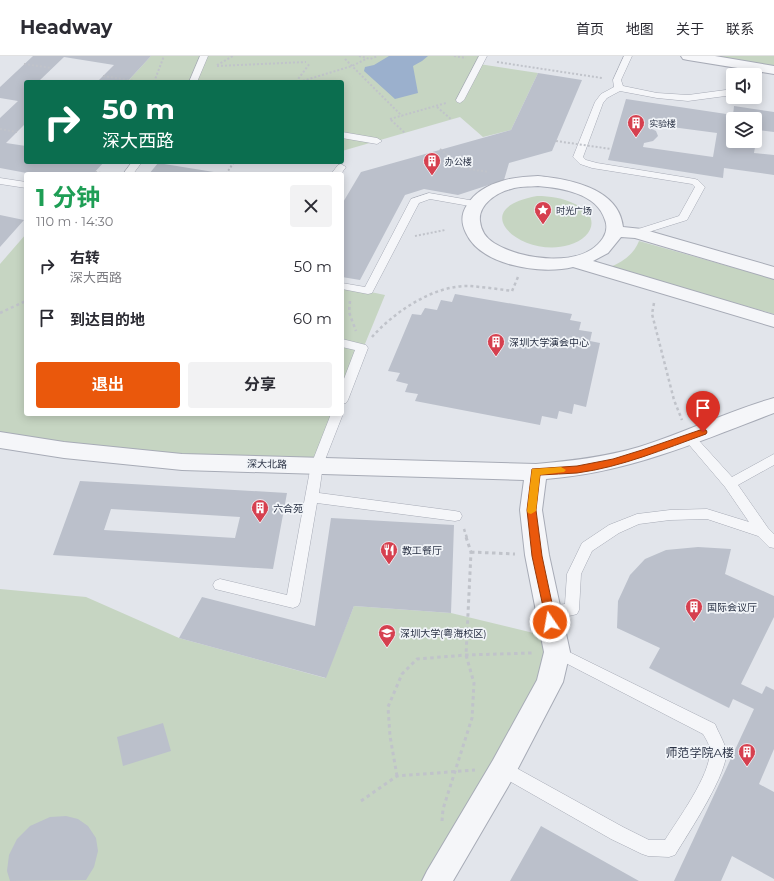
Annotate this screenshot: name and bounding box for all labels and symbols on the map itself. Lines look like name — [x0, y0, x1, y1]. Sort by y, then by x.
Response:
building icon: 实验楼 — [626, 113, 646, 138]
place label: 实验楼 — [649, 118, 676, 129]
building icon: 办公楼 — [422, 151, 442, 176]
place label: 办公楼 — [445, 156, 472, 167]
place icon: 时光广场 — [533, 200, 553, 225]
place label: 时光广场 — [556, 205, 592, 216]
building icon: 深圳大学演会中心 — [486, 332, 506, 357]
place label: 深圳大学演会中心 — [509, 336, 589, 349]
pin — [686, 391, 720, 432]
street label: 深大北路 — [247, 457, 287, 471]
building icon: 六合苑 — [250, 498, 270, 523]
place label: 六合苑 — [273, 502, 303, 515]
restaurant icon: 教工餐厅 — [379, 540, 399, 565]
place label: 教工餐厅 — [402, 544, 442, 557]
building icon: 国际会议厅 — [684, 597, 704, 622]
position arrow — [529, 601, 571, 643]
place label: 国际会议厅 — [707, 601, 757, 614]
school or university icon: 深圳大学(粤海校区) — [377, 623, 397, 648]
place label: 深圳大学(粤海校区) — [400, 627, 487, 640]
building icon: 师范学院A楼 — [737, 742, 757, 767]
place label: 师范学院A楼 — [665, 745, 734, 760]

